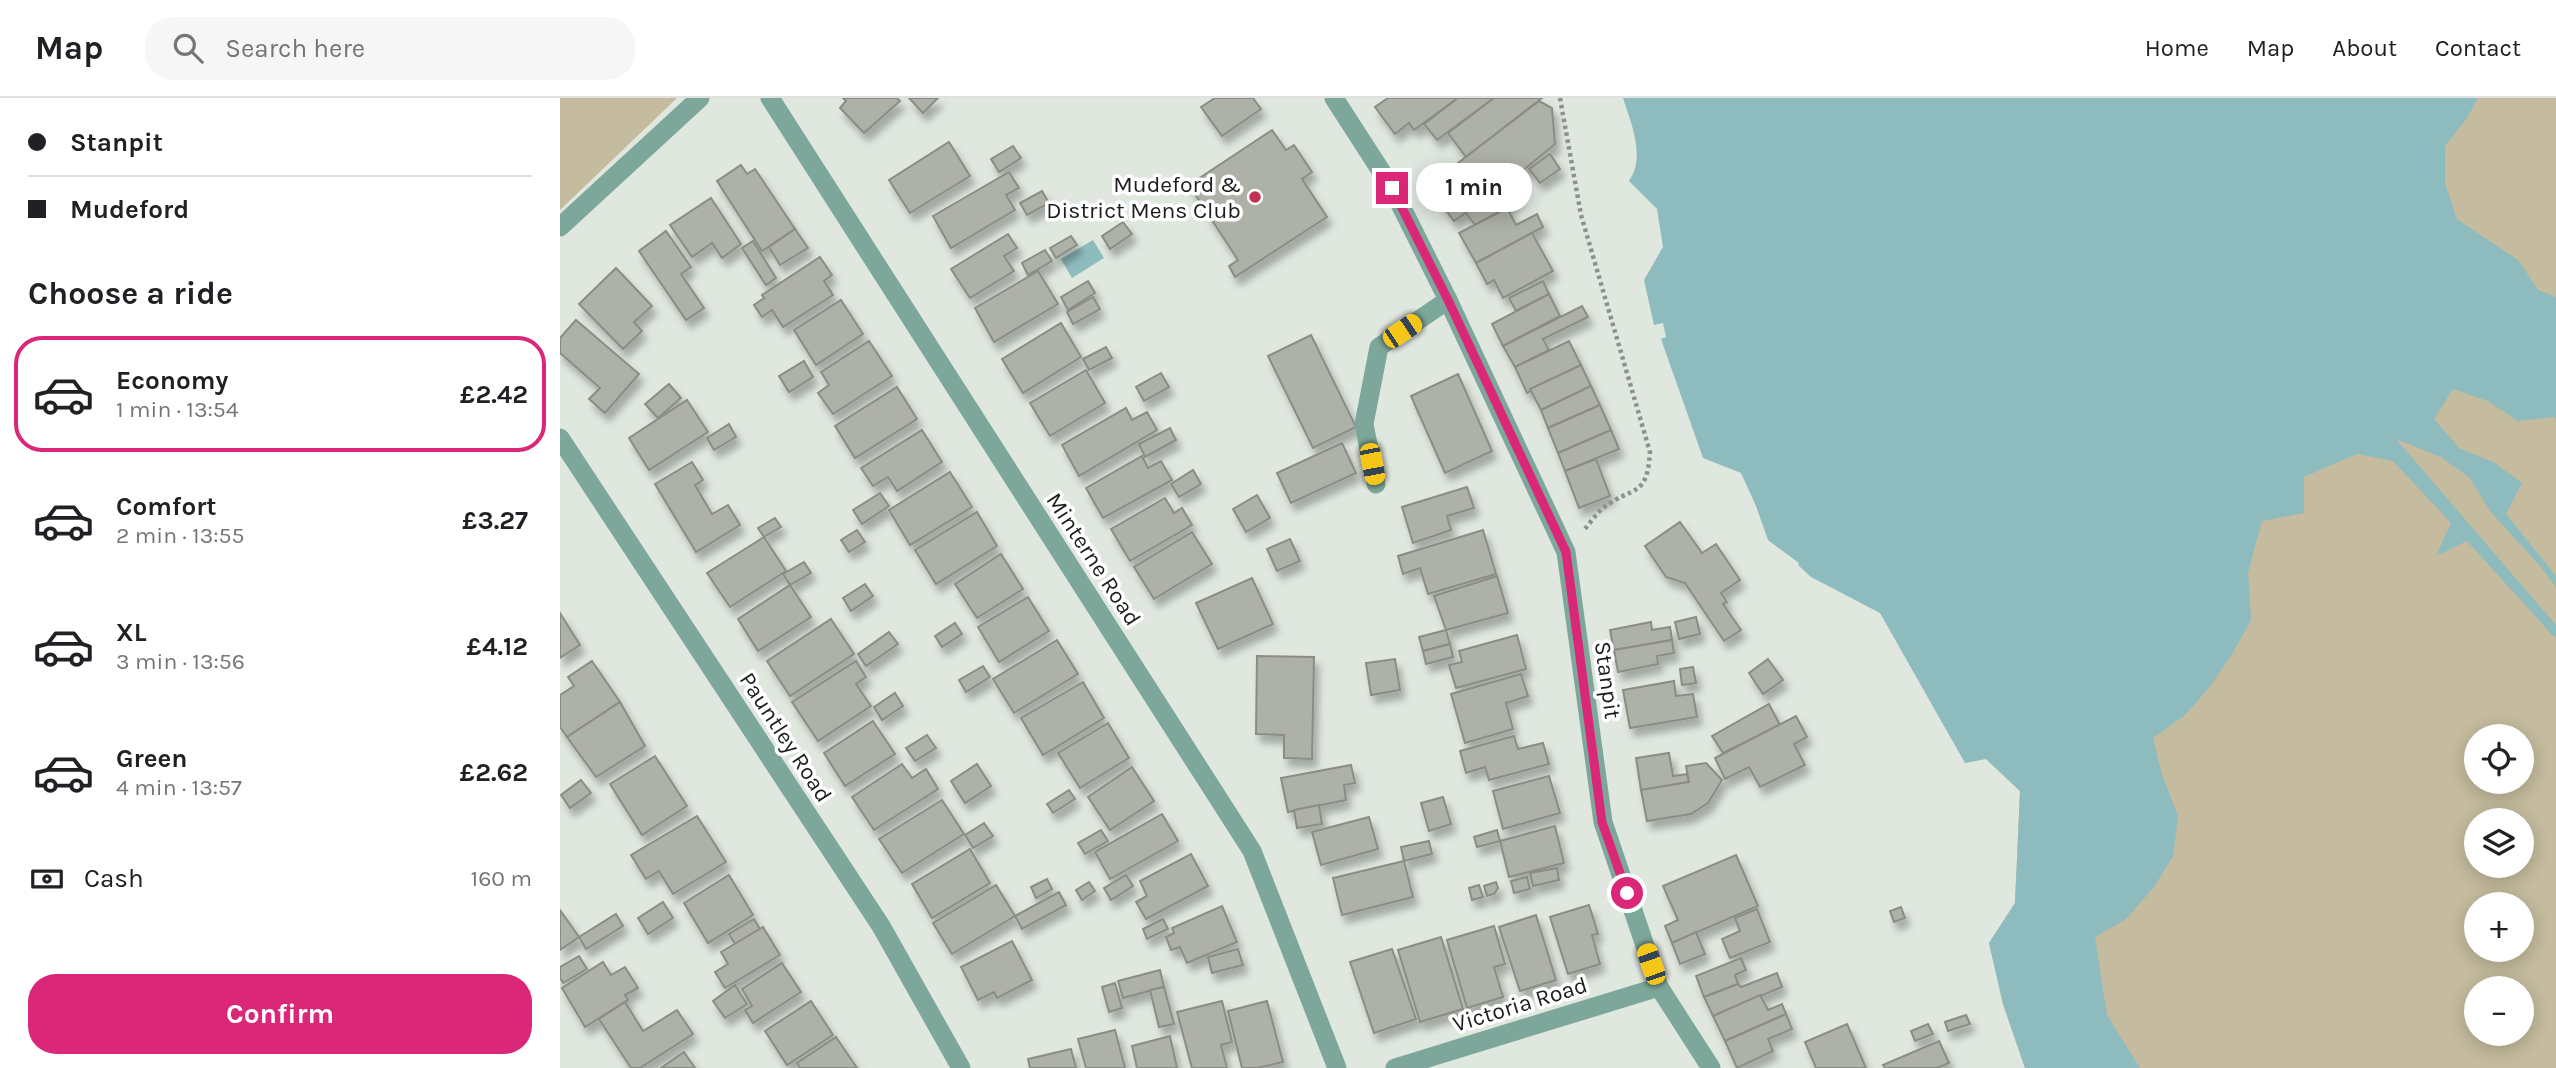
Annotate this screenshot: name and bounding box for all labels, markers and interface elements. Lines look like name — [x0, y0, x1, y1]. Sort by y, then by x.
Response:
search box — [145, 17, 635, 80]
text: Map — [35, 29, 103, 67]
icon: search — [169, 29, 207, 67]
text: Search here — [225, 33, 365, 64]
text: Home — [2145, 34, 2209, 62]
text: Map — [2247, 34, 2294, 62]
text: About — [2332, 34, 2397, 62]
text: Contact — [2435, 34, 2521, 62]
text: Stanpit — [70, 127, 163, 158]
callout: 1 min — [1416, 164, 1532, 212]
place label: Mudeford & District Mens Club — [1046, 171, 1241, 224]
route end — [1376, 172, 1408, 204]
text: 1 min — [1445, 174, 1503, 201]
marker: Mudeford & District Mens Club — [1247, 189, 1263, 205]
text: Mudeford — [70, 194, 189, 225]
text: Choose a ride — [28, 275, 233, 312]
car — [1379, 311, 1426, 351]
icon: car — [32, 363, 95, 426]
text: Economy — [116, 365, 228, 396]
text: £2.42 — [460, 379, 528, 410]
text: 1 min · 13:54 — [116, 396, 239, 423]
car — [1358, 441, 1387, 487]
street label: Minterne Road — [1041, 488, 1147, 631]
icon: car — [32, 489, 95, 552]
text: Comfort — [116, 491, 217, 522]
text: £3.27 — [462, 505, 528, 536]
text: 2 min · 13:55 — [116, 522, 245, 549]
icon: car — [32, 615, 95, 678]
text: XL — [116, 617, 147, 648]
text: £4.12 — [466, 631, 528, 662]
street label: Stanpit — [1589, 640, 1626, 721]
text: 3 min · 13:56 — [116, 648, 245, 675]
street label: Pauntley Road — [734, 667, 838, 807]
map controls — [2464, 724, 2534, 1046]
button: locate — [2464, 724, 2534, 794]
icon: car — [32, 741, 95, 804]
text: Green — [116, 743, 188, 774]
text: £2.62 — [460, 757, 528, 788]
text: 4 min · 13:57 — [116, 774, 242, 801]
button: layers — [2464, 808, 2534, 878]
icon: cash — [28, 860, 66, 898]
text: Cash — [84, 863, 144, 894]
text: 160 m — [471, 865, 532, 892]
route start — [1611, 877, 1643, 909]
button: + — [2464, 892, 2534, 962]
car — [1635, 941, 1668, 987]
street label: Victoria Road — [1450, 971, 1591, 1038]
button: Confirm — [28, 974, 532, 1054]
button: − — [2464, 976, 2534, 1046]

